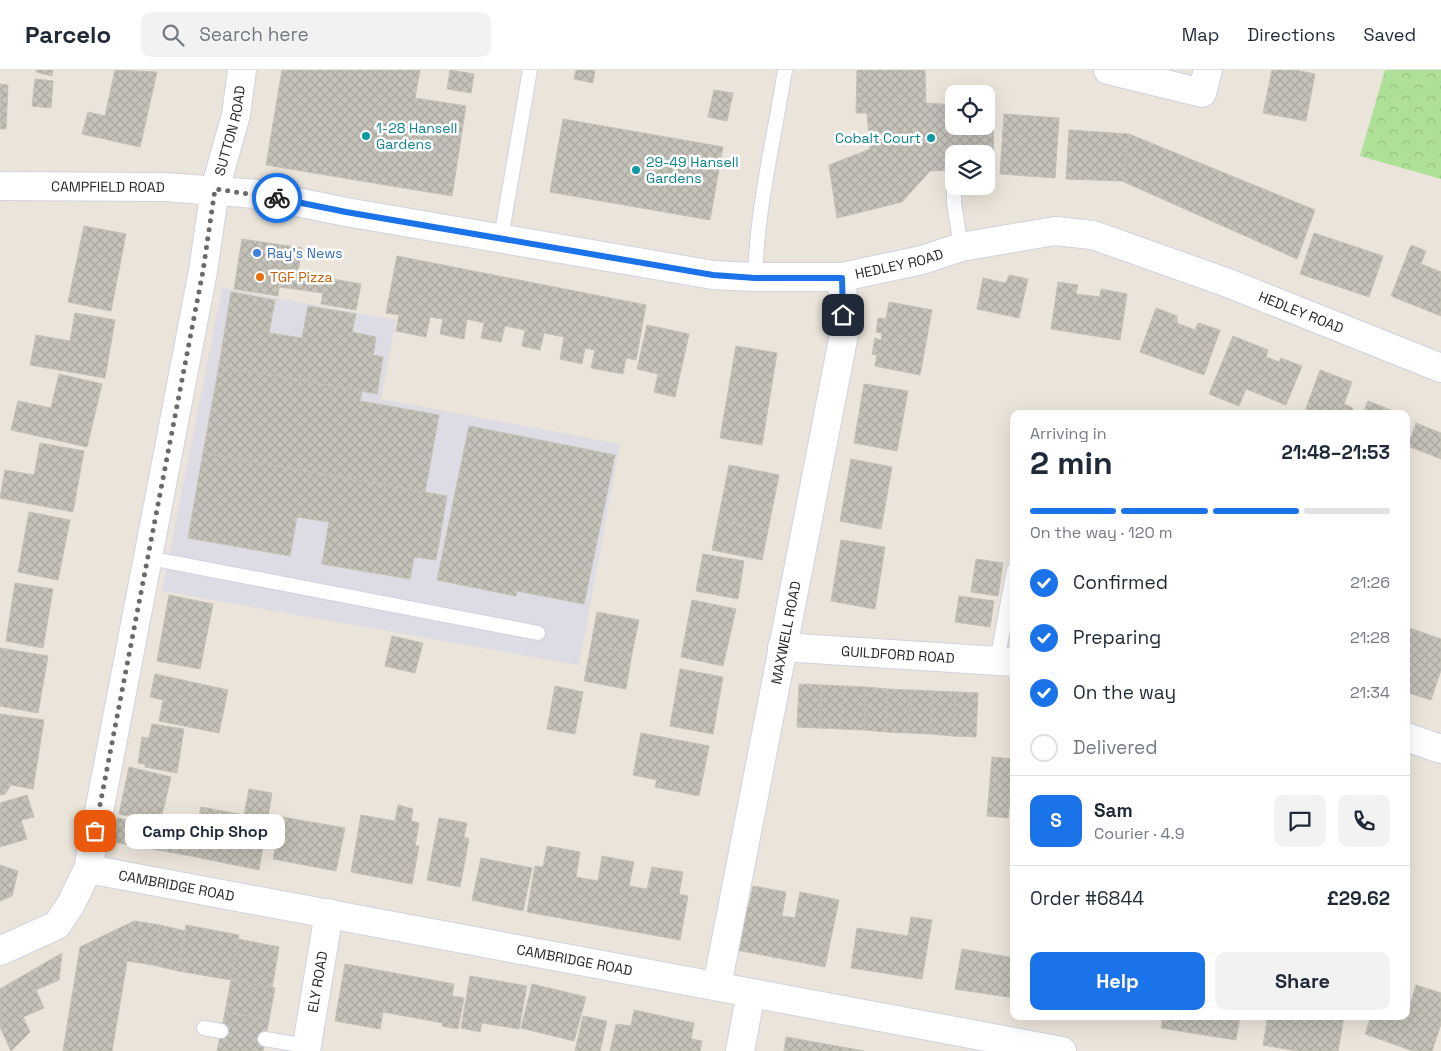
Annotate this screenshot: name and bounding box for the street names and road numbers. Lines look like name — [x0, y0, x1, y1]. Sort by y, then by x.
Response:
street label: SUTTON ROAD — [210, 84, 249, 178]
street label: CAMPFIELD ROAD — [51, 177, 165, 196]
street label: HEDLEY ROAD — [853, 245, 945, 283]
street label: HEDLEY ROAD — [1256, 287, 1346, 337]
street label: MAXWELL ROAD — [767, 579, 805, 686]
street label: GUILDFORD ROAD — [840, 642, 955, 667]
street label: CAMBRIDGE ROAD — [117, 866, 236, 905]
street label: CAMBRIDGE ROAD — [515, 940, 634, 980]
street label: ELY ROAD — [304, 950, 331, 1014]

